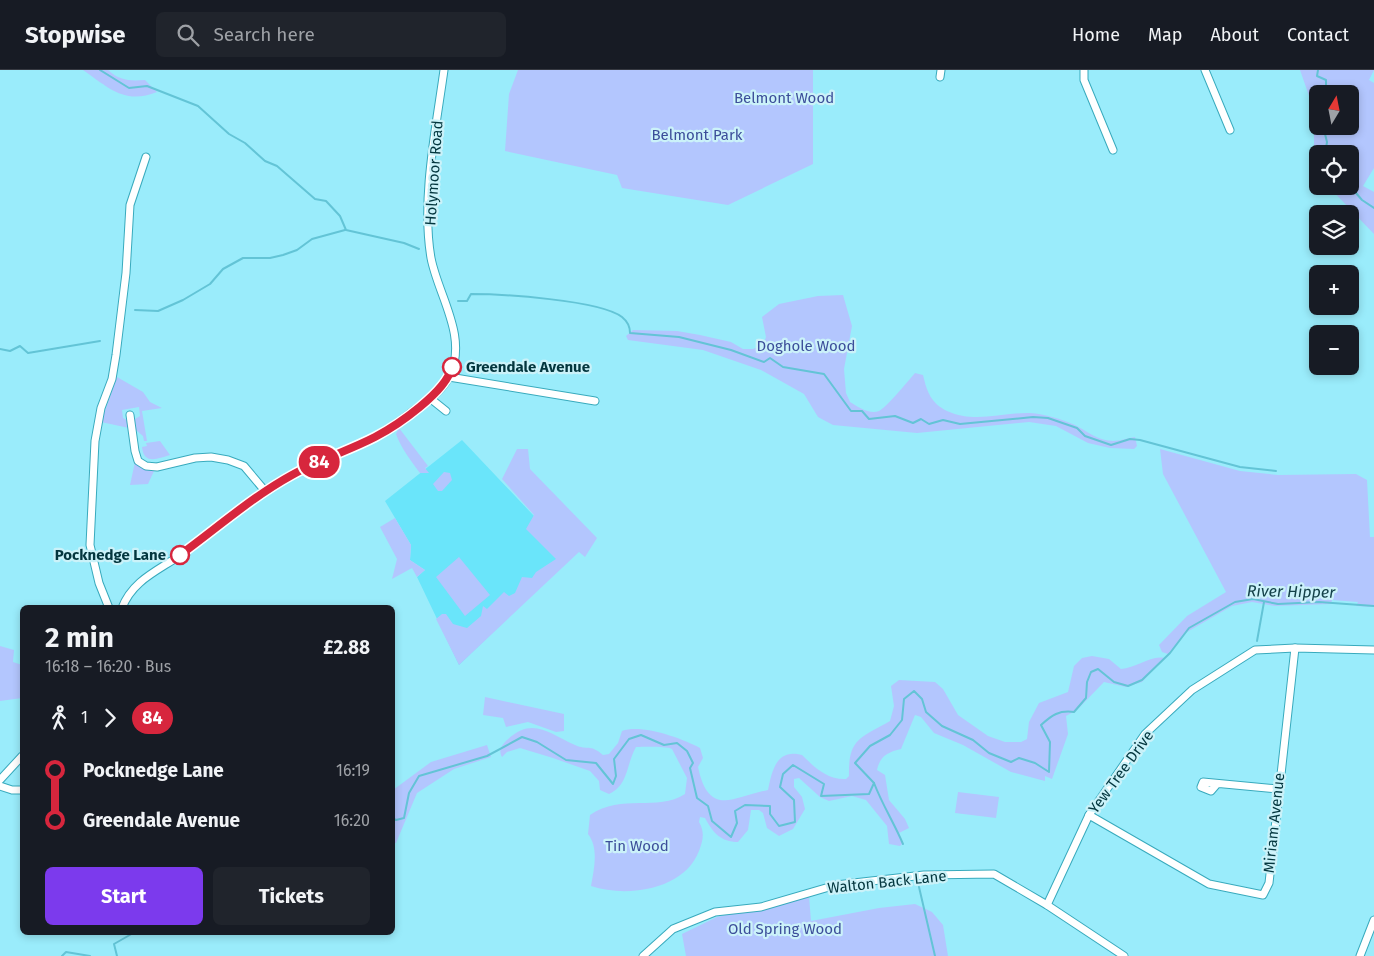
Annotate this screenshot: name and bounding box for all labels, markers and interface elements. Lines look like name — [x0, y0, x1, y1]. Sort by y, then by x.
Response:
search box — [156, 12, 506, 57]
text: Stopwise — [25, 21, 126, 49]
icon: search — [174, 21, 202, 49]
text: Search here — [214, 23, 315, 46]
text: Home — [1072, 24, 1120, 46]
text: Map — [1148, 24, 1182, 46]
text: About — [1210, 24, 1259, 46]
text: Contact — [1287, 24, 1349, 46]
north arrow — [1309, 85, 1359, 135]
map controls — [1309, 85, 1359, 375]
park label: Belmont Wood — [734, 89, 834, 107]
street label: Holymoor Road — [421, 120, 447, 226]
park label: Belmont Park — [651, 126, 743, 144]
button: locate — [1309, 145, 1359, 195]
button: layers — [1309, 205, 1359, 255]
button: + — [1309, 265, 1359, 315]
button: − — [1309, 325, 1359, 375]
park label: Doghole Wood — [757, 337, 855, 355]
marker: Greendale Avenue — [442, 357, 462, 377]
place label: Greendale Avenue — [466, 358, 590, 376]
line badge: 84 — [296, 446, 342, 478]
text: 84 — [309, 451, 329, 473]
marker: Pocknedge Lane — [170, 545, 190, 565]
place label: Pocknedge Lane — [55, 546, 166, 564]
water label: River Hipper — [1247, 581, 1336, 602]
text: 2 min — [45, 621, 114, 654]
text: £2.88 — [323, 636, 370, 659]
text: 16:18 – 16:20 · Bus — [45, 657, 171, 676]
icon: walk — [45, 704, 73, 732]
icon: forward — [96, 704, 124, 732]
text: 84 — [142, 707, 163, 729]
text: 1 — [81, 708, 88, 727]
street label: Yew Tree Drive — [1085, 727, 1157, 817]
text: Pocknedge Lane — [83, 759, 224, 782]
text: 16:19 — [336, 761, 370, 780]
street label: Miriam Avenue — [1260, 772, 1288, 874]
text: Greendale Avenue — [83, 809, 240, 832]
text: 16:20 — [334, 811, 370, 830]
park label: Tin Wood — [605, 837, 669, 855]
button: Start — [45, 867, 203, 925]
button: Tickets — [213, 867, 370, 925]
street label: Walton Back Lane — [827, 867, 947, 897]
park label: Old Spring Wood — [728, 920, 842, 938]

